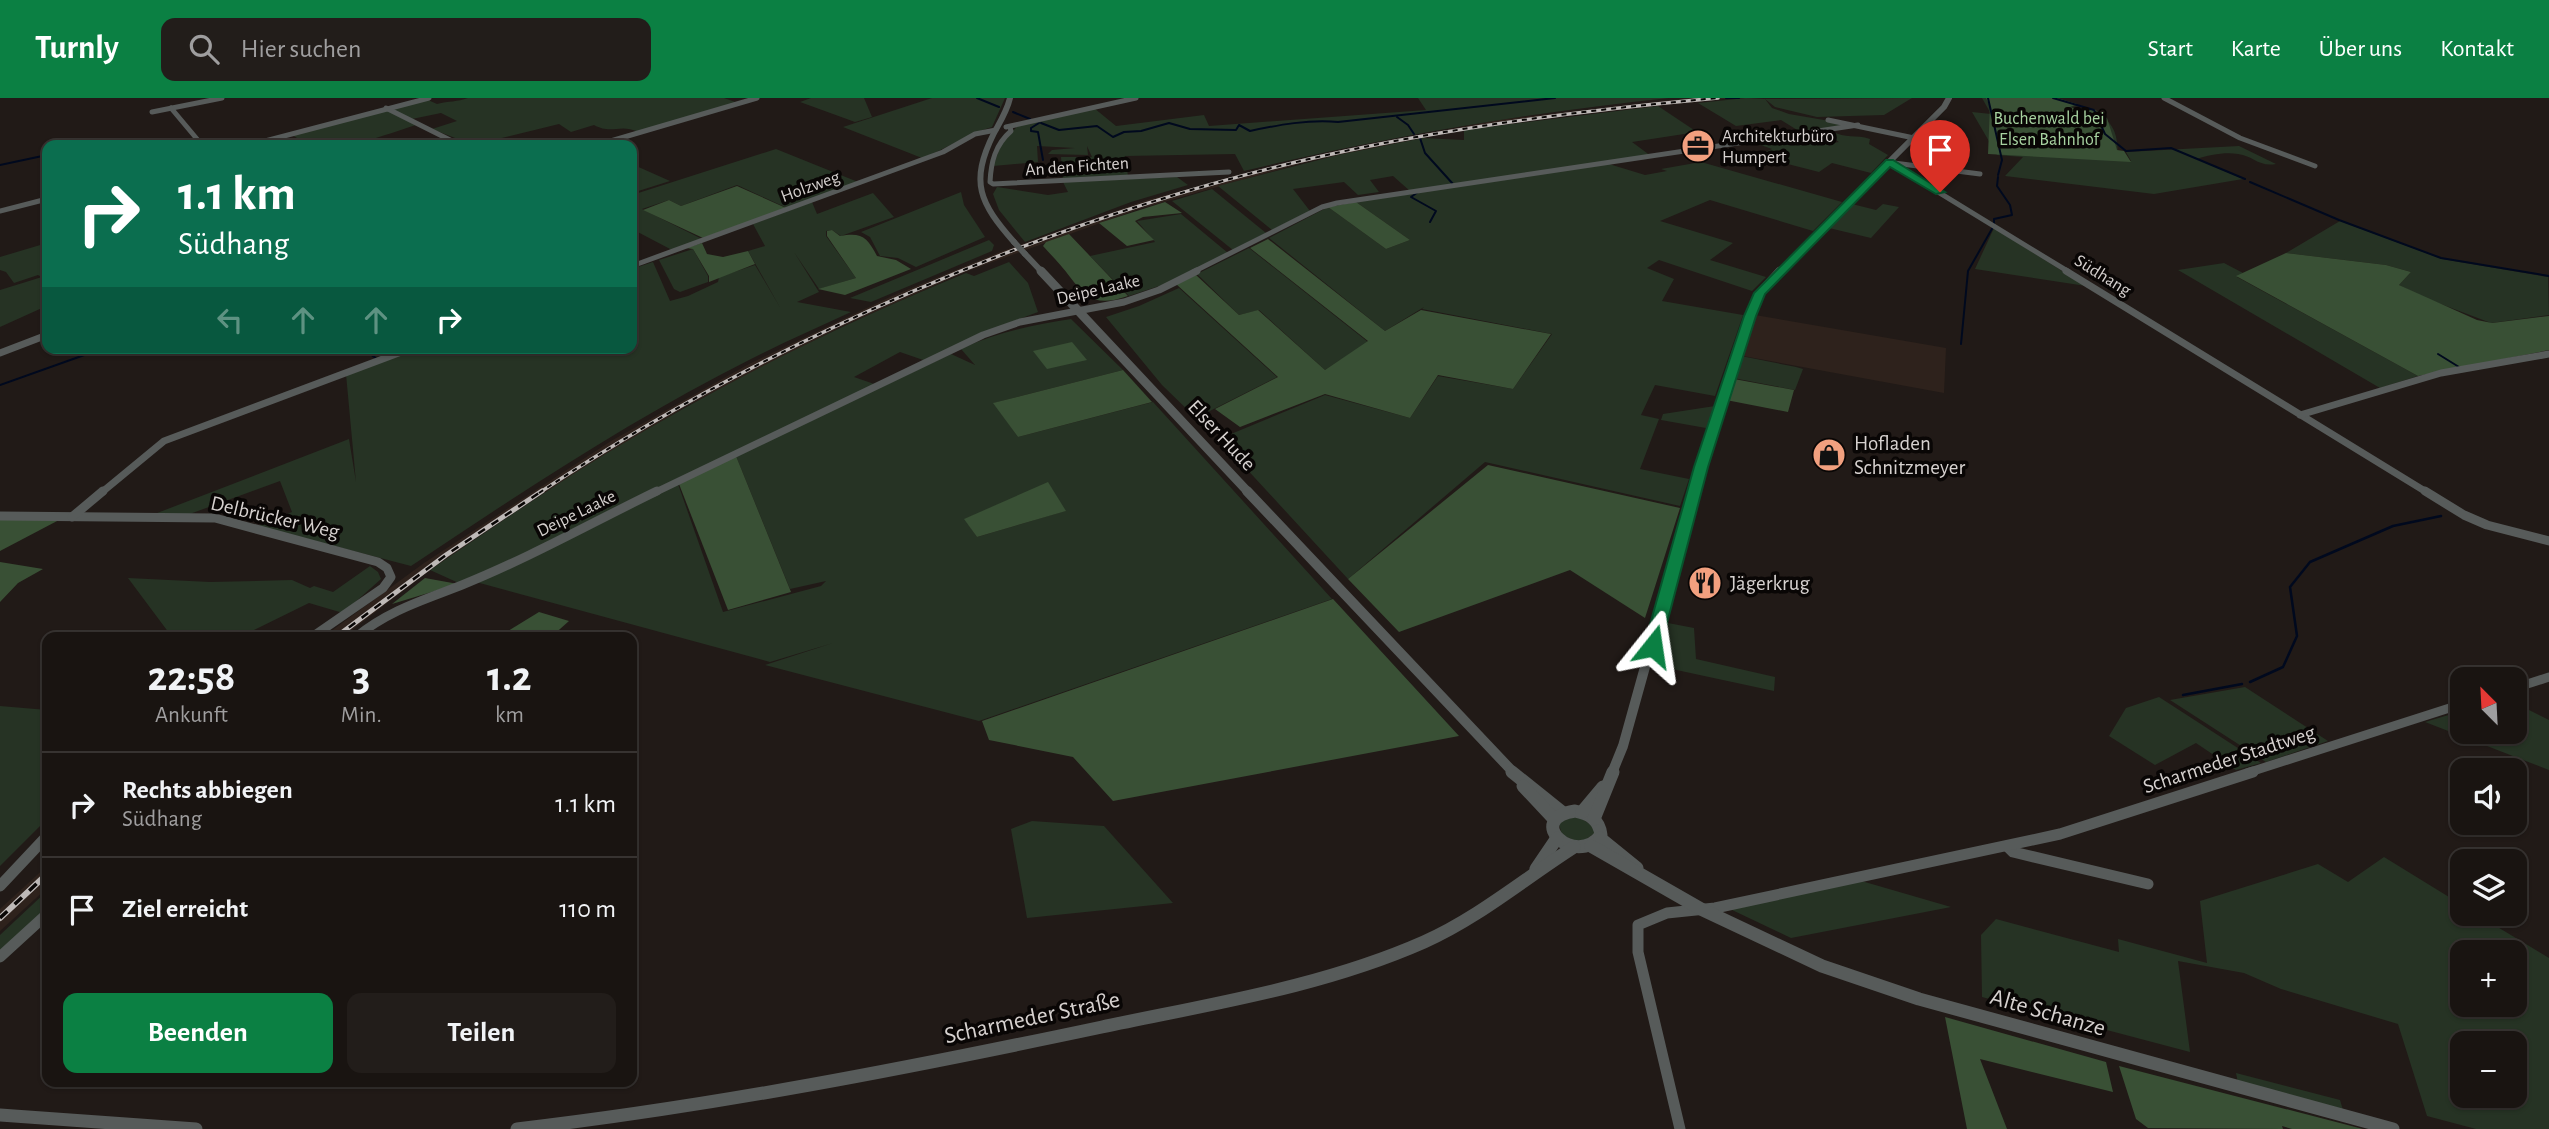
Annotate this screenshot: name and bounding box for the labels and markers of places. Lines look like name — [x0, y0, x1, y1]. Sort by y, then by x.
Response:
pin — [1910, 120, 1970, 192]
office icon: Architekturbüro Humpert — [1679, 127, 1717, 165]
place label: Architekturbüro Humpert — [1722, 128, 1834, 167]
place label: Hofladen Schnitzmeyer — [1854, 433, 1965, 478]
shop icon: Hofladen Schnitzmeyer — [1810, 436, 1848, 474]
restaurant icon: Jägerkrug — [1686, 564, 1724, 602]
place label: Jägerkrug — [1730, 573, 1811, 594]

